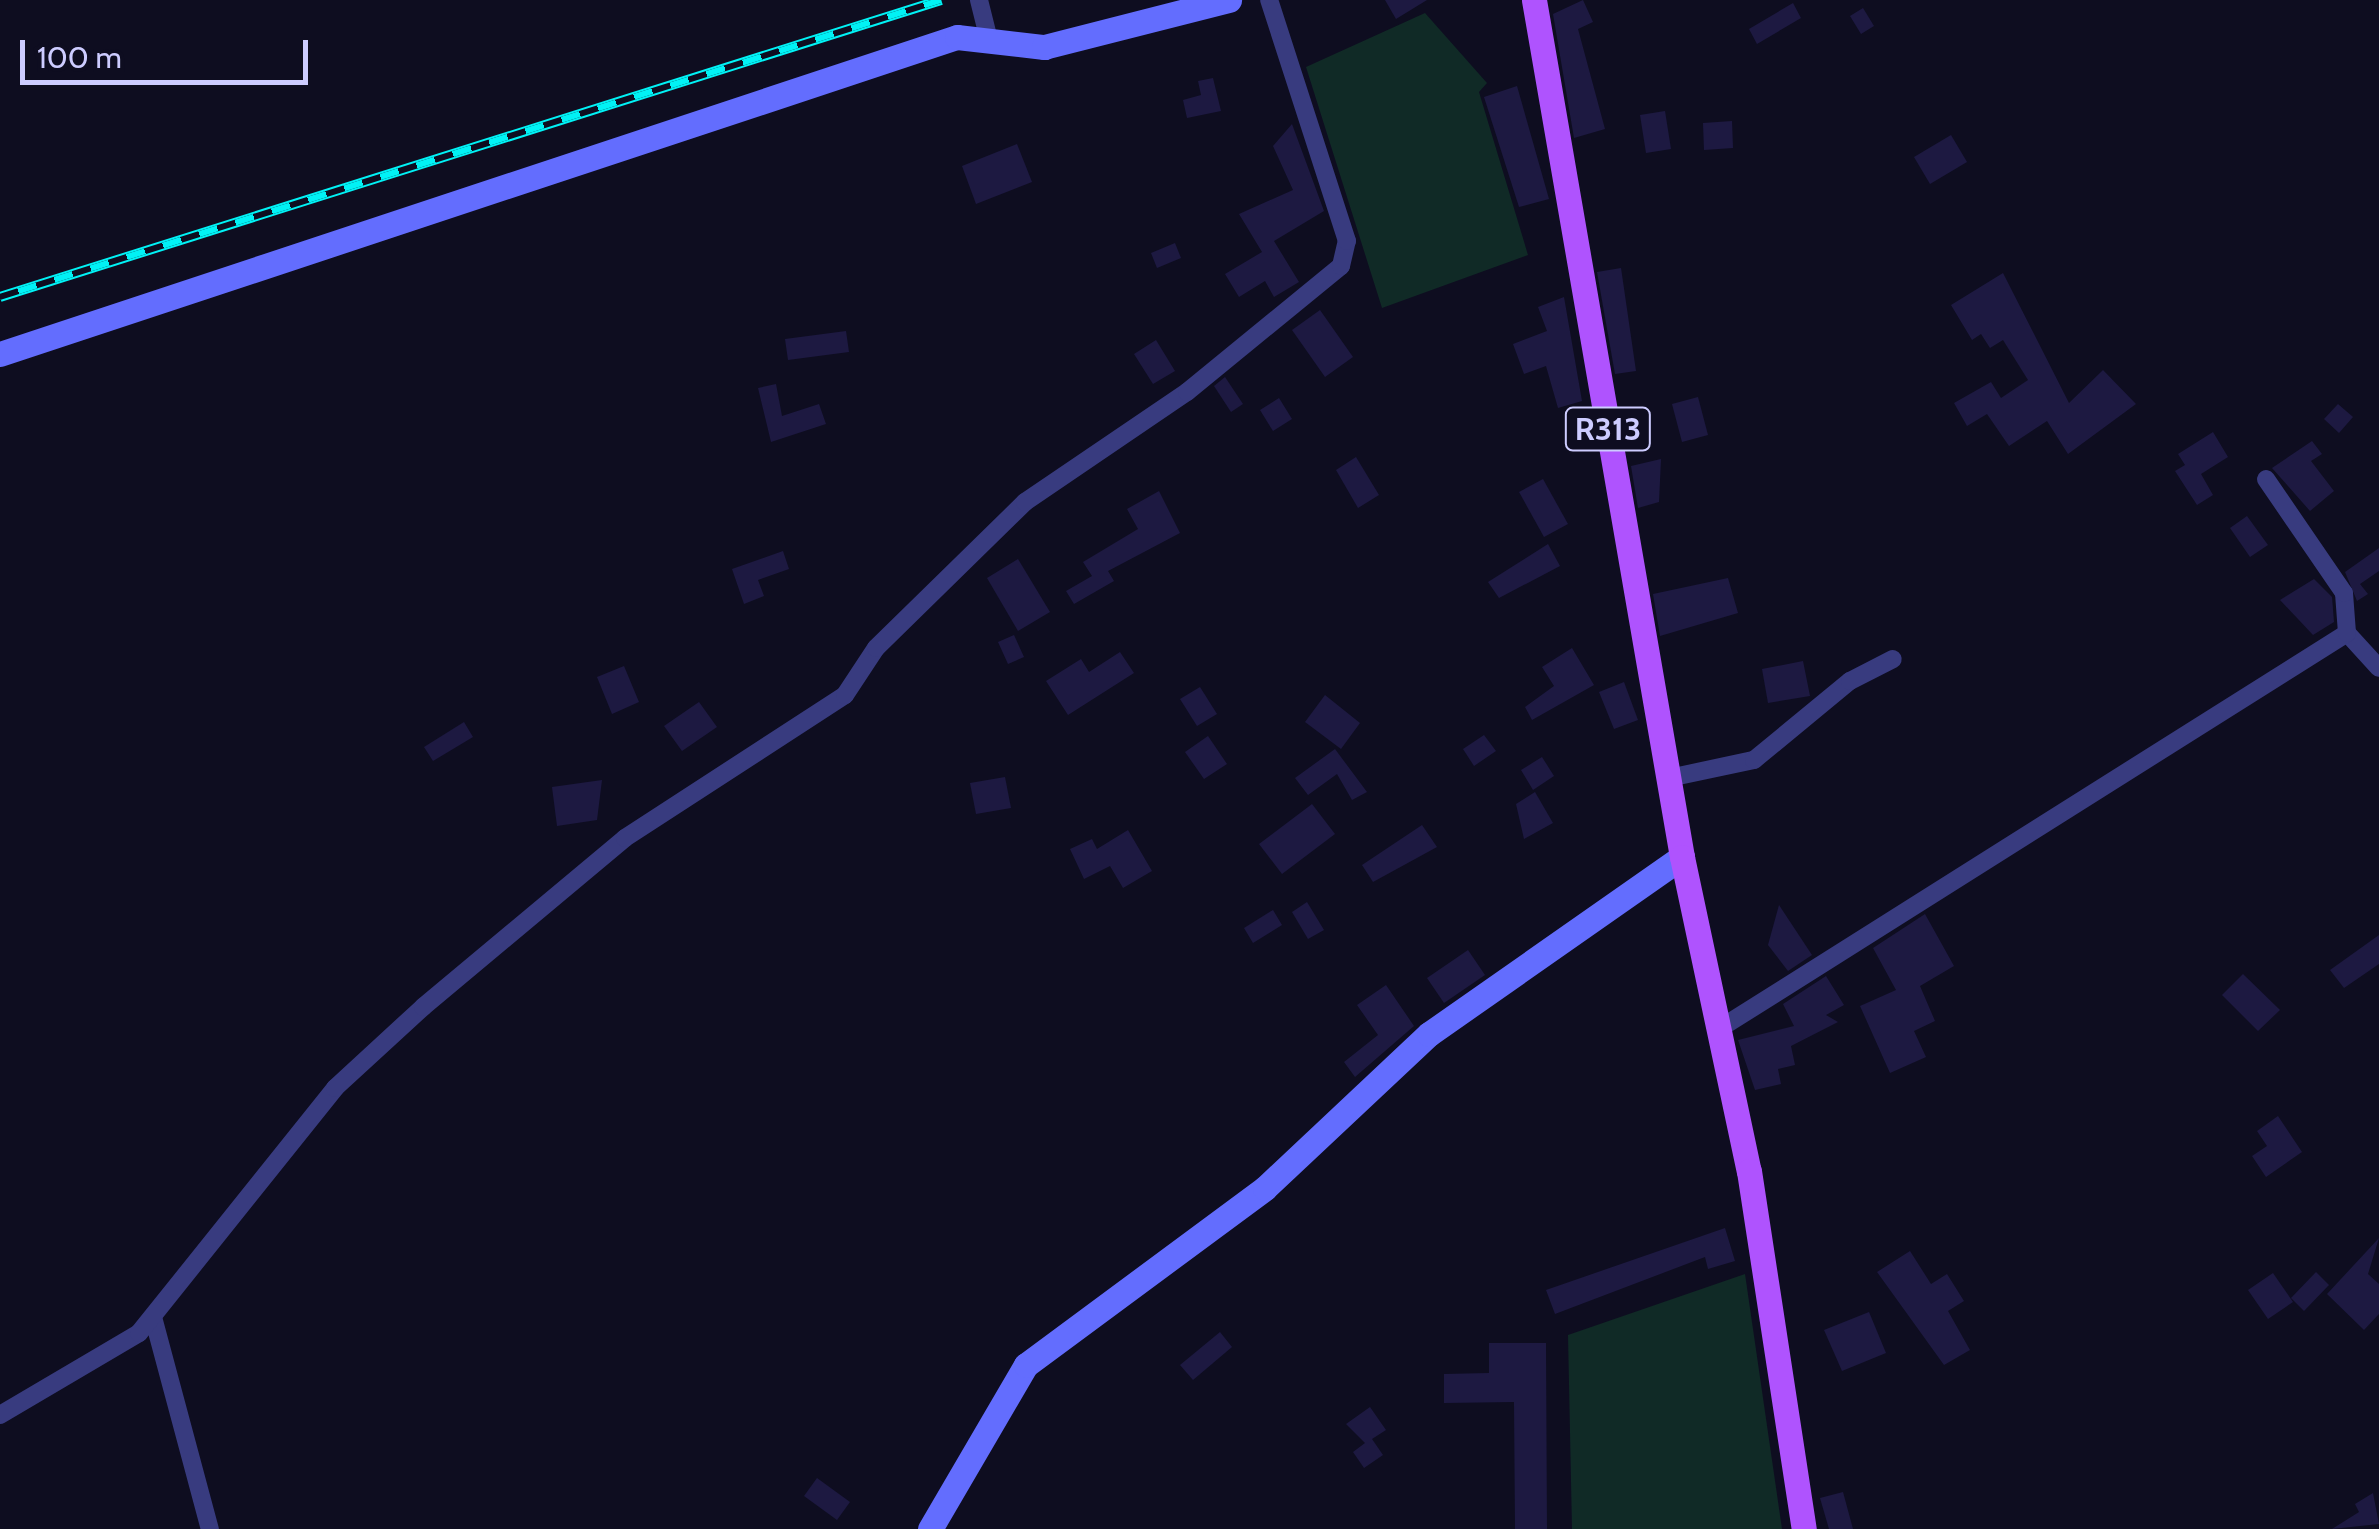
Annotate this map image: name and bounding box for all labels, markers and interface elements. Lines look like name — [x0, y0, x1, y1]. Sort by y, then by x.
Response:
scale bar — [25, 20, 312, 82]
text: 100 m — [37, 39, 122, 76]
road number: R313 — [1563, 402, 1653, 456]

